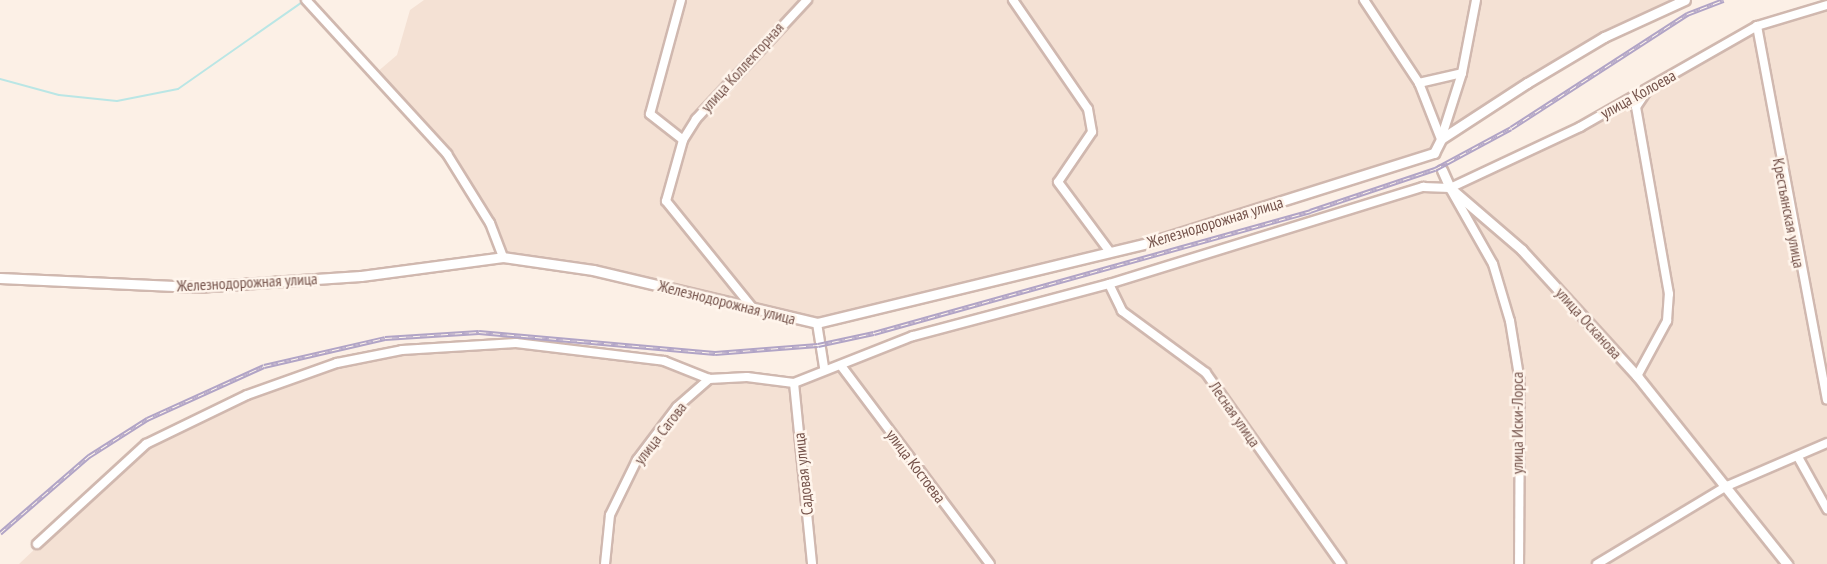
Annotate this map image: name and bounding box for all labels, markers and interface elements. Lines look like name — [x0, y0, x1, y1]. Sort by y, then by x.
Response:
street label: улица Коллекторная — [697, 18, 787, 116]
street label: улица Колоева — [1597, 65, 1679, 123]
street label: Крестьянская улица — [1769, 156, 1809, 270]
street label: Железнодорожная улица — [1145, 192, 1285, 252]
street label: Железнодорожная улица — [176, 269, 318, 295]
street label: Железнодорожная улица — [656, 276, 798, 328]
street label: улица Осканова — [1552, 283, 1626, 363]
street label: улица Иски-Лорса — [1507, 372, 1527, 474]
street label: Лесная улица — [1205, 377, 1265, 451]
street label: улица Сагова — [630, 398, 690, 468]
street label: улица Костоева — [882, 425, 950, 507]
street label: Садовая улица — [789, 432, 817, 516]

